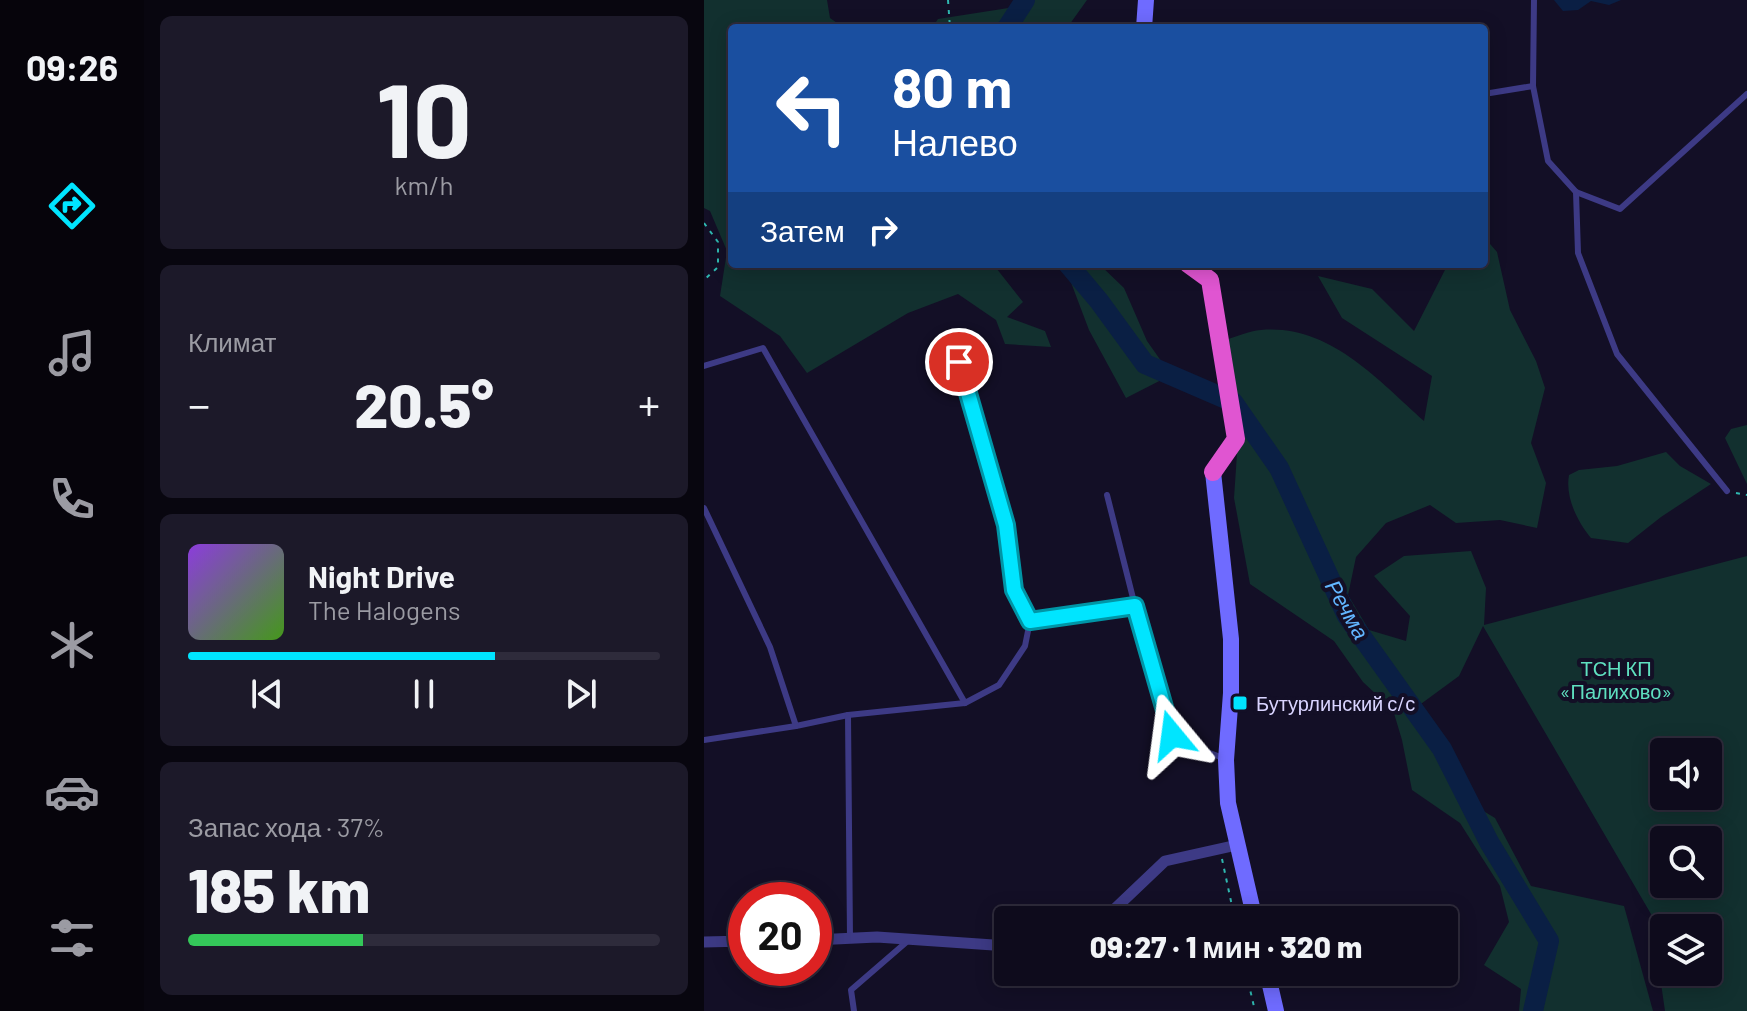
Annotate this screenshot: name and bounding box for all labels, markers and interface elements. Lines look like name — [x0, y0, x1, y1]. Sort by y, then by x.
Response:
text: 09:26 — [26, 45, 118, 88]
text: 80 m — [892, 52, 1012, 119]
text: 10 — [376, 54, 472, 179]
icon: left — [760, 56, 864, 160]
text: Налево — [892, 120, 1018, 163]
text: km/h — [395, 169, 453, 200]
icon: directions — [44, 178, 100, 234]
icon: right — [861, 208, 905, 252]
text: Затем — [760, 212, 845, 248]
icon: music — [44, 325, 100, 381]
text: Климат — [188, 326, 277, 357]
pin — [925, 328, 993, 396]
icon: arrive — [937, 340, 981, 384]
text: 20.5° — [354, 368, 494, 440]
text: − — [188, 377, 210, 430]
text: + — [638, 377, 660, 430]
icon: phone — [44, 471, 100, 527]
text: Night Drive — [308, 558, 455, 594]
water label: Речма — [1321, 575, 1375, 643]
text: The Halogens — [308, 594, 460, 625]
icon: climate — [44, 617, 100, 673]
park label: ТСН КП «Палихово» — [1560, 656, 1672, 703]
icon: previous — [245, 672, 289, 716]
icon: pause — [402, 672, 446, 716]
icon: next — [559, 672, 603, 716]
place label: Бутурлинский с/с — [1256, 691, 1415, 715]
position arrow — [1130, 693, 1214, 777]
marker: Бутурлинский с/с — [1231, 694, 1249, 712]
map controls — [1650, 738, 1722, 986]
button: sound — [1650, 738, 1722, 810]
icon: car — [44, 764, 100, 820]
text: Запас хода · 37% — [188, 811, 385, 842]
button: search — [1650, 826, 1722, 898]
text: 185 km — [188, 853, 370, 925]
speed limit sign: 20 — [728, 882, 832, 986]
icon: filters — [44, 910, 100, 966]
button: layers — [1650, 914, 1722, 986]
text: 09:27 · 1 мин · 320 m — [1090, 928, 1362, 964]

